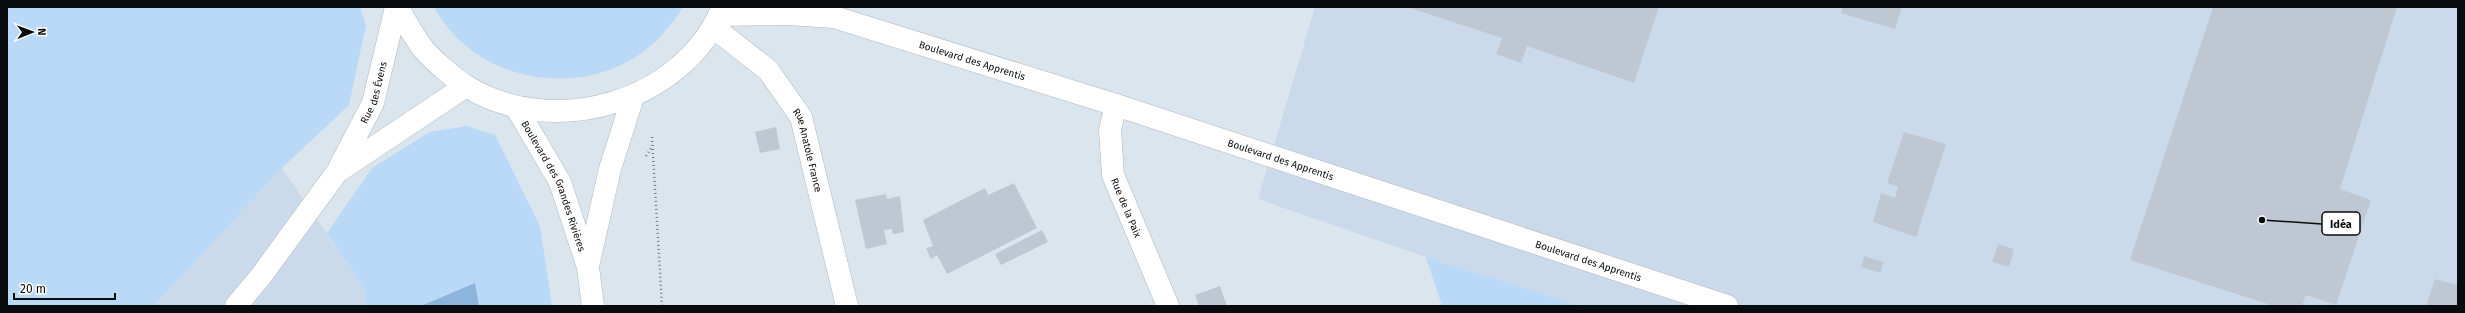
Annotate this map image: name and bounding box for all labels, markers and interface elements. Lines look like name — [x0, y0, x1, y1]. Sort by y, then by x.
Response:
north arrow — [12, 12, 52, 52]
text: N — [35, 28, 48, 36]
street label: Boulevard des Apprentis — [917, 39, 1027, 83]
street label: Rue des Évens — [358, 60, 390, 126]
street label: Rue Anatole France — [790, 106, 824, 194]
street label: Boulevard des Grandes Rivières — [518, 119, 588, 253]
street label: Boulevard des Apprentis — [1226, 137, 1335, 183]
street label: Rue de la Paix — [1108, 176, 1144, 240]
callout: Idéa — [2322, 212, 2360, 235]
text: Idéa — [2330, 218, 2352, 231]
street label: Boulevard des Apprentis — [1534, 238, 1643, 285]
scale bar — [14, 275, 115, 301]
text: 20 m — [20, 282, 46, 296]

